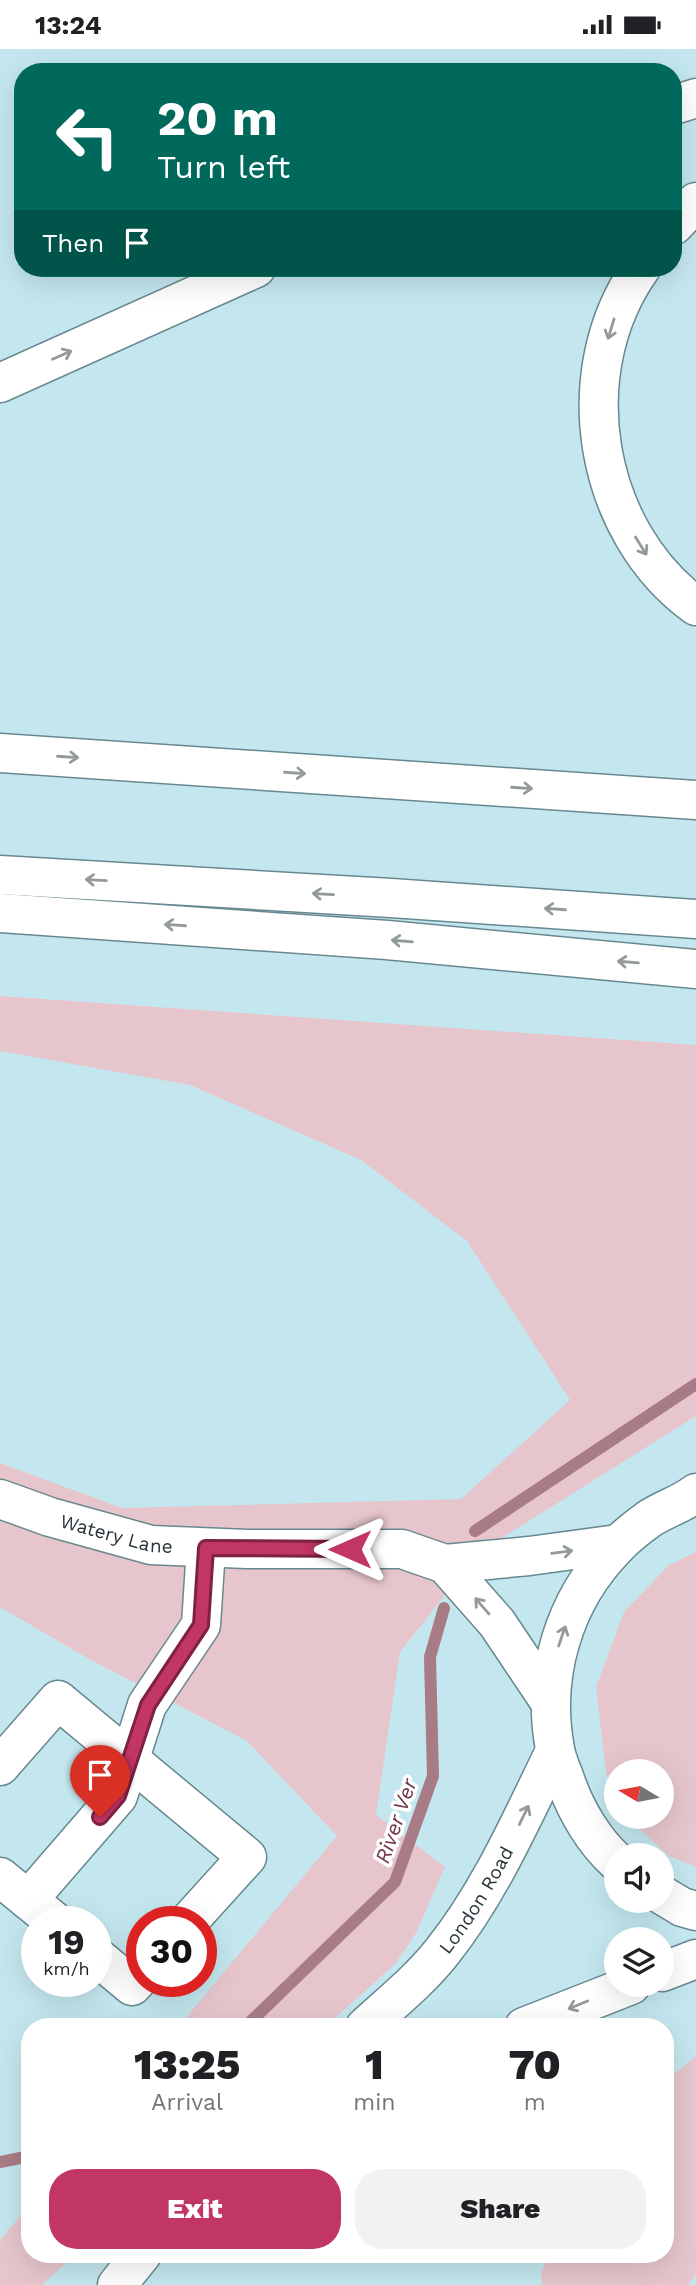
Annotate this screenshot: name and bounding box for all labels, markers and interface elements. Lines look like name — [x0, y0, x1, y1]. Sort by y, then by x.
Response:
text: 13:24 — [35, 10, 101, 40]
text: 20 m — [157, 89, 278, 147]
icon: left — [42, 91, 133, 182]
text: Turn left — [157, 148, 290, 186]
icon: arrive — [118, 224, 156, 262]
text: Then — [42, 228, 104, 258]
one-way arrow — [604, 318, 617, 340]
one-way arrow — [51, 348, 73, 361]
one-way arrow — [635, 536, 649, 556]
one-way arrow — [56, 751, 79, 764]
one-way arrow — [283, 767, 306, 780]
one-way arrow — [510, 782, 533, 795]
one-way arrow — [85, 873, 108, 886]
one-way arrow — [312, 887, 335, 900]
one-way arrow — [544, 902, 566, 915]
one-way arrow — [164, 918, 186, 931]
one-way arrow — [391, 934, 413, 947]
one-way arrow — [617, 956, 640, 969]
street label: Watery Lane — [58, 1509, 173, 1558]
position arrow — [313, 1512, 387, 1586]
one-way arrow — [550, 1545, 573, 1558]
one-way arrow — [474, 1598, 490, 1616]
one-way arrow — [556, 1625, 569, 1647]
pin — [70, 1745, 130, 1817]
icon: arrive — [81, 1756, 119, 1794]
north arrow — [604, 1759, 674, 1829]
map controls — [604, 1759, 674, 1997]
water label: River Ver — [369, 1774, 422, 1866]
one-way arrow — [517, 1805, 531, 1826]
street label: London Road — [434, 1842, 518, 1958]
button: sound — [604, 1843, 674, 1913]
speed limit sign: 30 — [126, 1906, 217, 1997]
text: 19 — [48, 1921, 85, 1963]
button: layers — [604, 1927, 674, 1997]
text: km/h — [43, 1958, 90, 1979]
one-way arrow — [567, 2000, 589, 2013]
text: 13:25 — [134, 2040, 240, 2089]
text: 1 — [365, 2040, 384, 2089]
text: 70 — [509, 2040, 561, 2089]
text: Arrival — [151, 2089, 223, 2116]
text: min — [353, 2089, 396, 2116]
text: m — [524, 2089, 546, 2116]
button: Exit — [49, 2169, 341, 2249]
button: Share — [355, 2169, 646, 2249]

